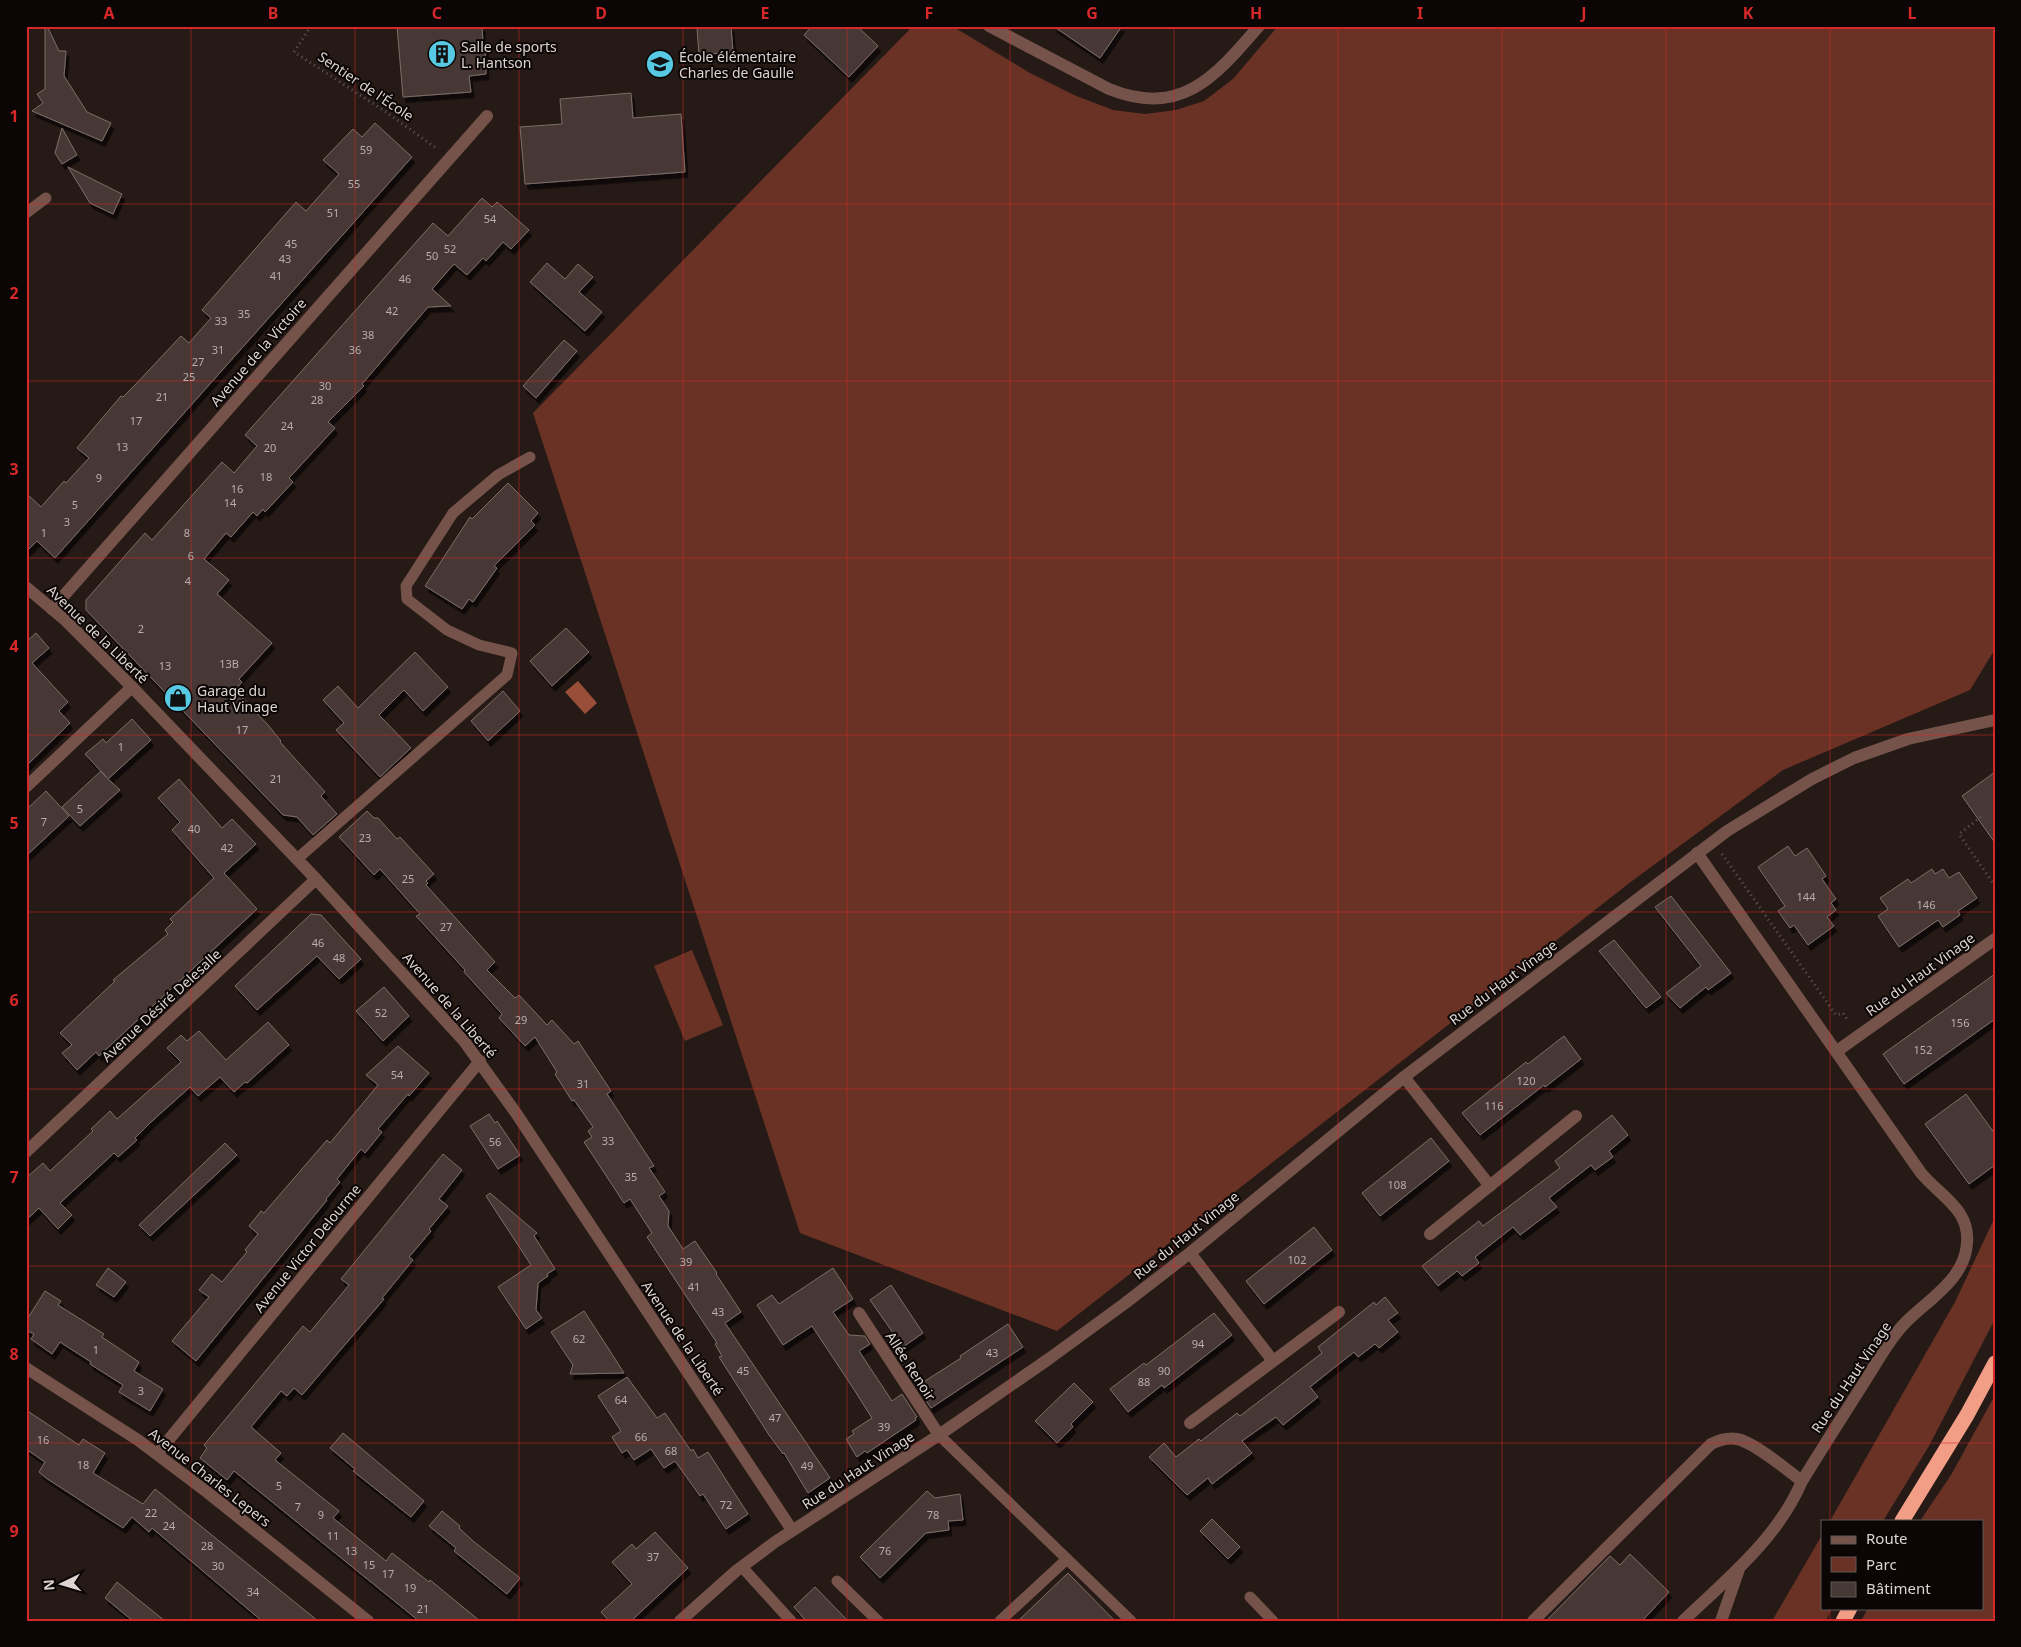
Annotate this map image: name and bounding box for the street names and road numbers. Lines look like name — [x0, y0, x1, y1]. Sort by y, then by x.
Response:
street label: Sentier de l'École — [314, 47, 418, 125]
street label: Avenue de la Victoire — [206, 294, 310, 410]
street label: Avenue de la Liberté — [43, 581, 153, 688]
street label: Rue du Haut Vinage — [1862, 928, 1978, 1020]
street label: Rue du Haut Vinage — [1445, 935, 1561, 1029]
street label: Avenue Désiré Delesalle — [97, 944, 225, 1066]
street label: Avenue de la Liberté — [399, 948, 501, 1062]
street label: Avenue Victor Delourme — [249, 1180, 365, 1316]
street label: Rue du Haut Vinage — [1129, 1187, 1243, 1283]
street label: Avenue de la Liberté — [638, 1277, 728, 1399]
street label: Rue du Haut Vinage — [1807, 1318, 1895, 1436]
street label: Allée Renoir — [882, 1328, 941, 1404]
street label: Avenue Charles Lepers — [145, 1423, 275, 1531]
street label: Rue du Haut Vinage — [798, 1426, 918, 1513]

